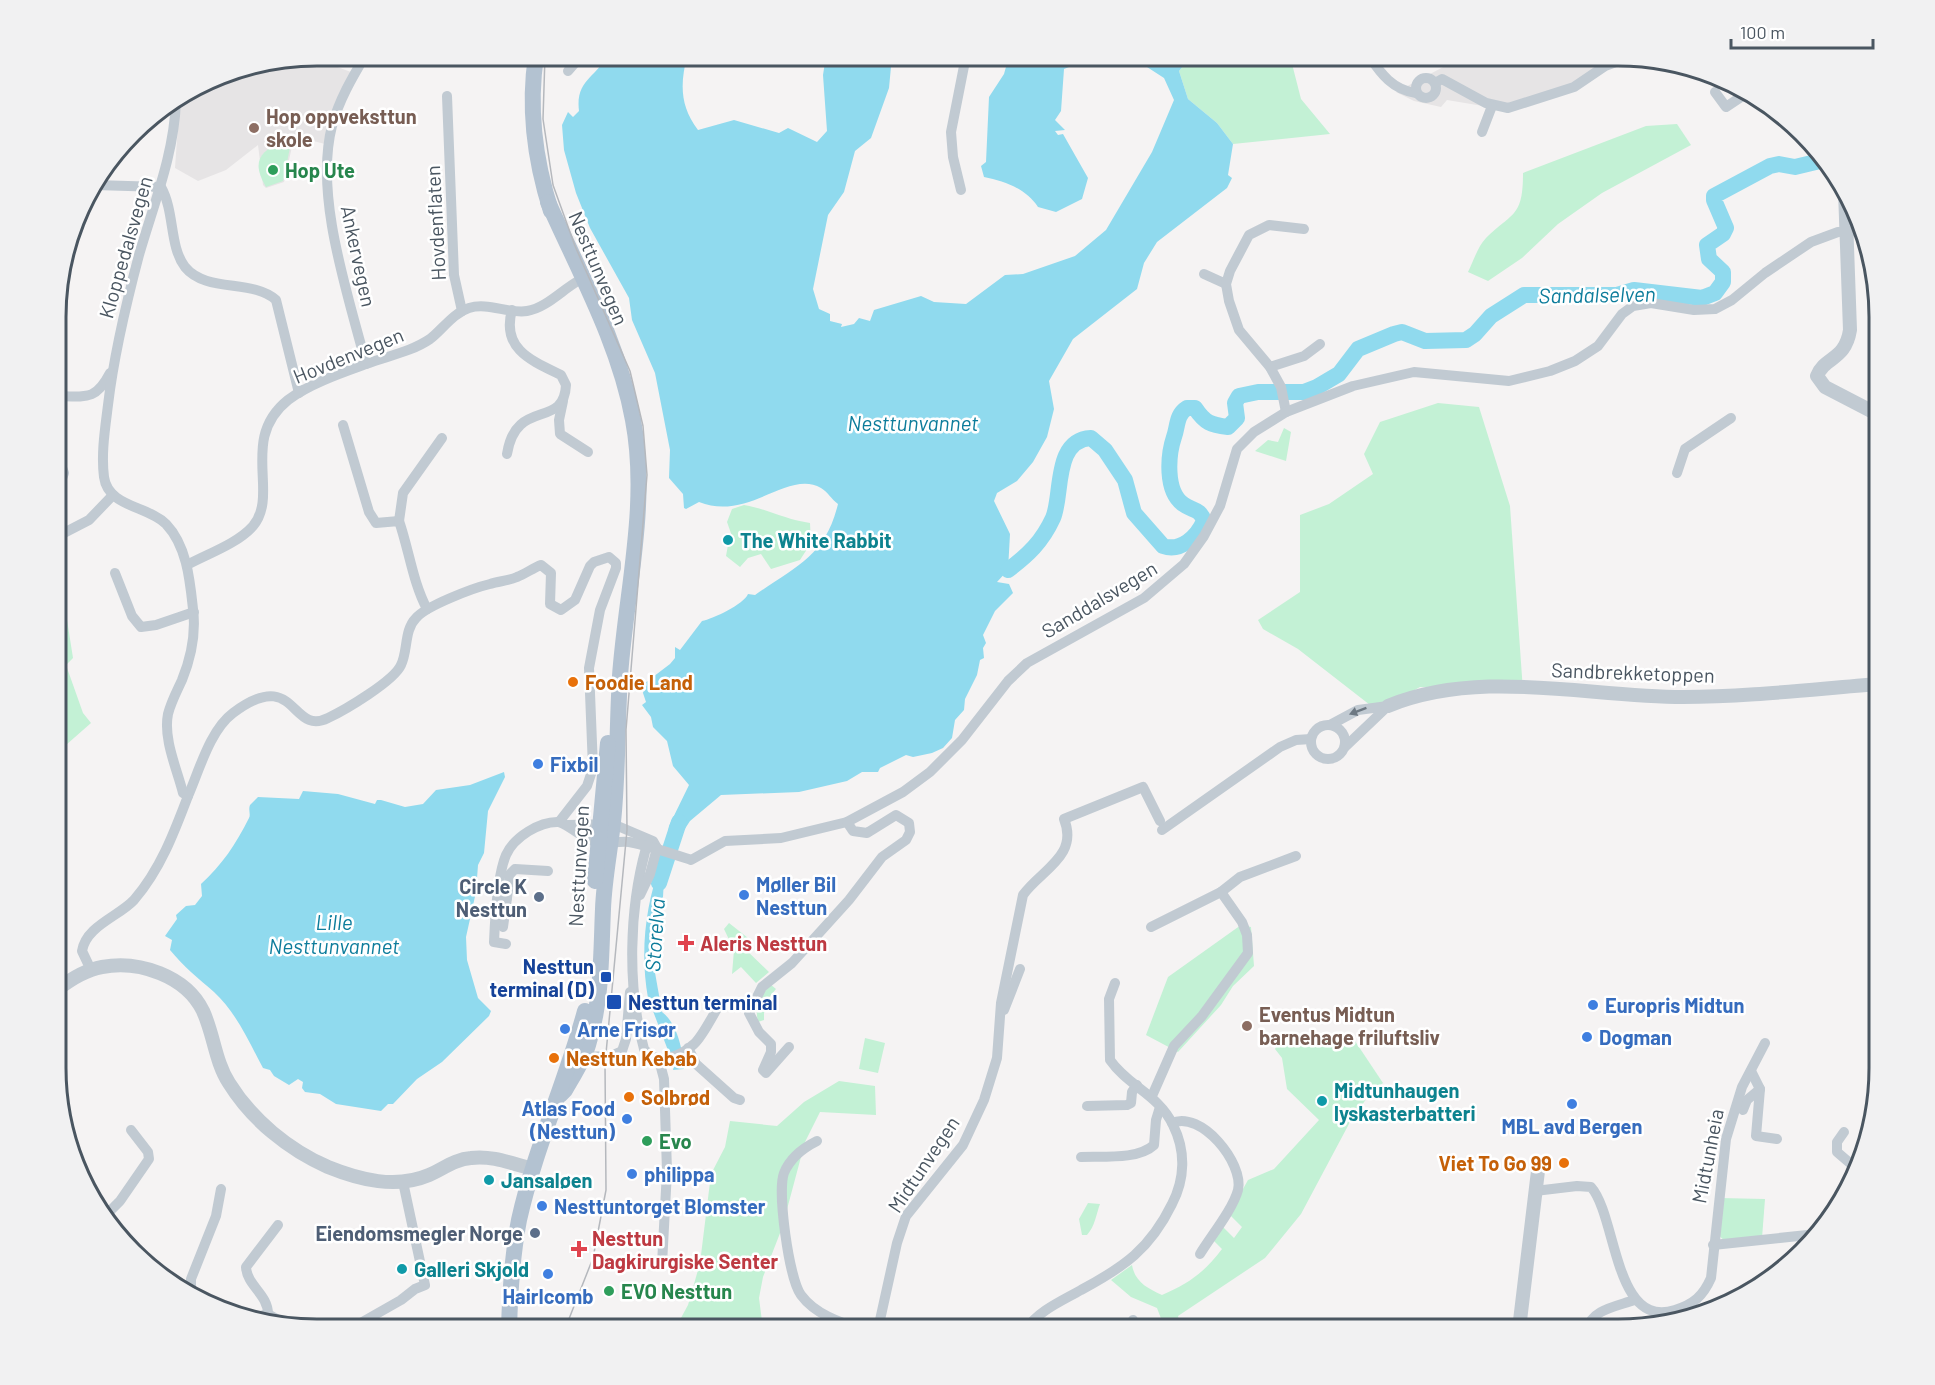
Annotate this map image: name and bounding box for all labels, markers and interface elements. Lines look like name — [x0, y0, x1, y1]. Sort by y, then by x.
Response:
scale bar — [1731, 12, 1874, 50]
text: 100 m — [1740, 21, 1785, 43]
place label: Hop oppveksttun skole — [266, 104, 417, 151]
marker: Hop oppveksttun skole — [247, 121, 261, 135]
place label: Hop Ute — [285, 158, 355, 182]
marker: Hop Ute — [266, 163, 280, 177]
street label: Hovdenflaten — [420, 165, 450, 281]
street label: Kloppedalsvegen — [93, 173, 157, 321]
street label: Ankervegen — [337, 203, 381, 309]
street label: Nesttunvegen — [564, 207, 634, 329]
water label: Sandalselven — [1538, 280, 1656, 308]
street label: Hovdenvegen — [289, 322, 407, 388]
water label: Nesttunvannet — [847, 410, 979, 435]
place label: The White Rabbit — [740, 528, 892, 552]
marker: The White Rabbit — [721, 533, 735, 547]
street label: Sanddalsvegen — [1037, 555, 1161, 643]
street label: Sandbrekketoppen — [1551, 657, 1715, 687]
place label: Foodie Land — [585, 670, 693, 694]
marker: Foodie Land — [566, 675, 580, 689]
one-way arrow — [1349, 707, 1367, 716]
place label: Fixbil — [550, 752, 598, 776]
marker: Fixbil — [531, 757, 545, 771]
street label: Nesttunvegen — [563, 805, 593, 927]
place label: Møller Bil Nesttun — [756, 872, 836, 919]
place label: Circle K Nesttun — [456, 874, 527, 921]
marker: Møller Bil Nesttun — [737, 888, 751, 902]
marker: Circle K Nesttun — [532, 890, 546, 904]
water label: Storelva — [639, 898, 669, 972]
water label: Lille Nesttunvannet — [268, 909, 400, 958]
place label: Aleris Nesttun — [700, 931, 827, 955]
marker: Aleris Nesttun — [677, 934, 695, 952]
place label: Nesttun terminal (D) — [490, 954, 594, 1001]
marker: Nesttun terminal (D) — [599, 970, 613, 984]
place label: Nesttun terminal — [628, 990, 777, 1014]
marker: Nesttun terminal — [605, 993, 623, 1011]
place label: Europris Midtun — [1605, 993, 1744, 1017]
marker: Europris Midtun — [1586, 998, 1600, 1012]
place label: Eventus Midtun barnehage friluftsliv — [1259, 1002, 1440, 1049]
place label: Arne Frisør — [577, 1017, 676, 1041]
marker: Eventus Midtun barnehage friluftsliv — [1240, 1019, 1254, 1033]
marker: Arne Frisør — [558, 1022, 572, 1036]
place label: Dogman — [1599, 1025, 1672, 1049]
marker: Dogman — [1580, 1030, 1594, 1044]
place label: Nesttun Kebab — [566, 1046, 697, 1070]
marker: Nesttun Kebab — [547, 1051, 561, 1065]
place label: Midtunhaugen lyskasterbatteri — [1334, 1078, 1476, 1125]
place label: Solbrød — [641, 1085, 710, 1109]
marker: Solbrød — [622, 1090, 636, 1104]
marker: Midtunhaugen lyskasterbatteri — [1315, 1094, 1329, 1108]
place label: Atlas Food (Nesttun) — [521, 1096, 615, 1143]
marker: MBL avd Bergen — [1565, 1097, 1579, 1111]
street label: Midtunheia — [1686, 1107, 1728, 1205]
street label: Midtunvegen — [882, 1111, 964, 1217]
marker: Atlas Food (Nesttun) — [620, 1112, 634, 1126]
place label: MBL avd Bergen — [1502, 1114, 1642, 1138]
place label: Evo — [659, 1129, 692, 1153]
marker: Evo — [640, 1134, 654, 1148]
place label: Viet To Go 99 — [1438, 1151, 1552, 1175]
marker: Viet To Go 99 — [1557, 1156, 1571, 1170]
place label: philippa — [644, 1162, 715, 1186]
marker: philippa — [625, 1167, 639, 1181]
place label: Jansaløen — [501, 1168, 593, 1192]
marker: Jansaløen — [482, 1173, 496, 1187]
place label: Nesttuntorget Blomster — [554, 1194, 766, 1218]
marker: Nesttuntorget Blomster — [535, 1199, 549, 1213]
place label: Eiendomsmegler Norge — [315, 1221, 523, 1245]
marker: Eiendomsmegler Norge — [528, 1226, 542, 1240]
place label: Nesttun Dagkirurgiske Senter — [592, 1226, 779, 1273]
marker: Nesttun Dagkirurgiske Senter — [570, 1240, 588, 1258]
place label: Galleri Skjold — [414, 1257, 529, 1281]
marker: Galleri Skjold — [395, 1262, 409, 1276]
marker: HairIcomb — [541, 1267, 555, 1281]
place label: EVO Nesttun — [621, 1279, 732, 1303]
place label: HairIcomb — [503, 1284, 593, 1308]
marker: EVO Nesttun — [602, 1284, 616, 1298]

